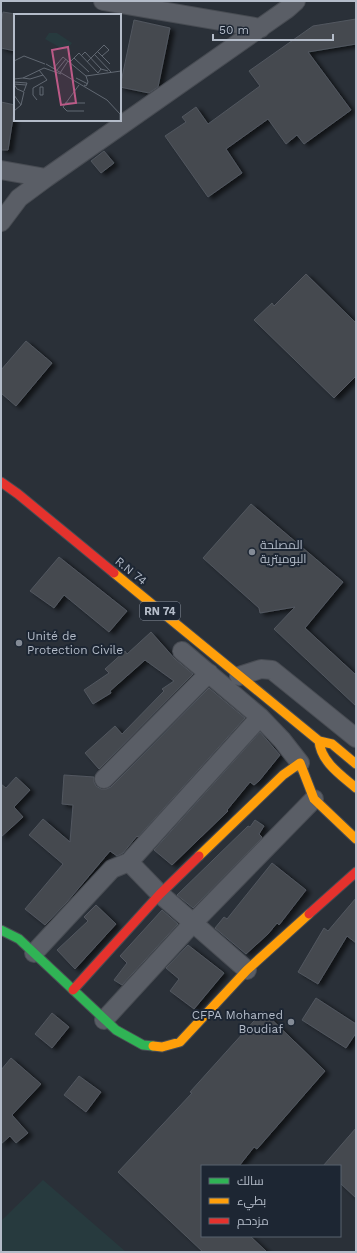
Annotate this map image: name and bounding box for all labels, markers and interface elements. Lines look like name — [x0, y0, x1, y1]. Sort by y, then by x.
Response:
inset map — [14, 14, 121, 121]
scale bar — [213, 16, 333, 42]
text: 50 m — [219, 23, 249, 37]
place label: المصلحة البوميترية — [260, 538, 306, 566]
marker: المصلحة البوميترية — [247, 547, 257, 557]
street label: R.N 74 — [112, 554, 150, 588]
road number: RN 74 — [140, 602, 180, 620]
place label: Unité de Protection Civile — [27, 629, 123, 657]
marker: Unité de Protection Civile — [14, 638, 24, 648]
place label: CFPA Mohamed Boudiaf — [192, 1008, 283, 1036]
marker: CFPA Mohamed Boudiaf — [286, 1017, 296, 1027]
legend — [201, 1165, 341, 1237]
text: سالك — [237, 1174, 264, 1188]
text: بطيء — [237, 1194, 266, 1211]
text: مزدحم — [237, 1214, 269, 1229]

